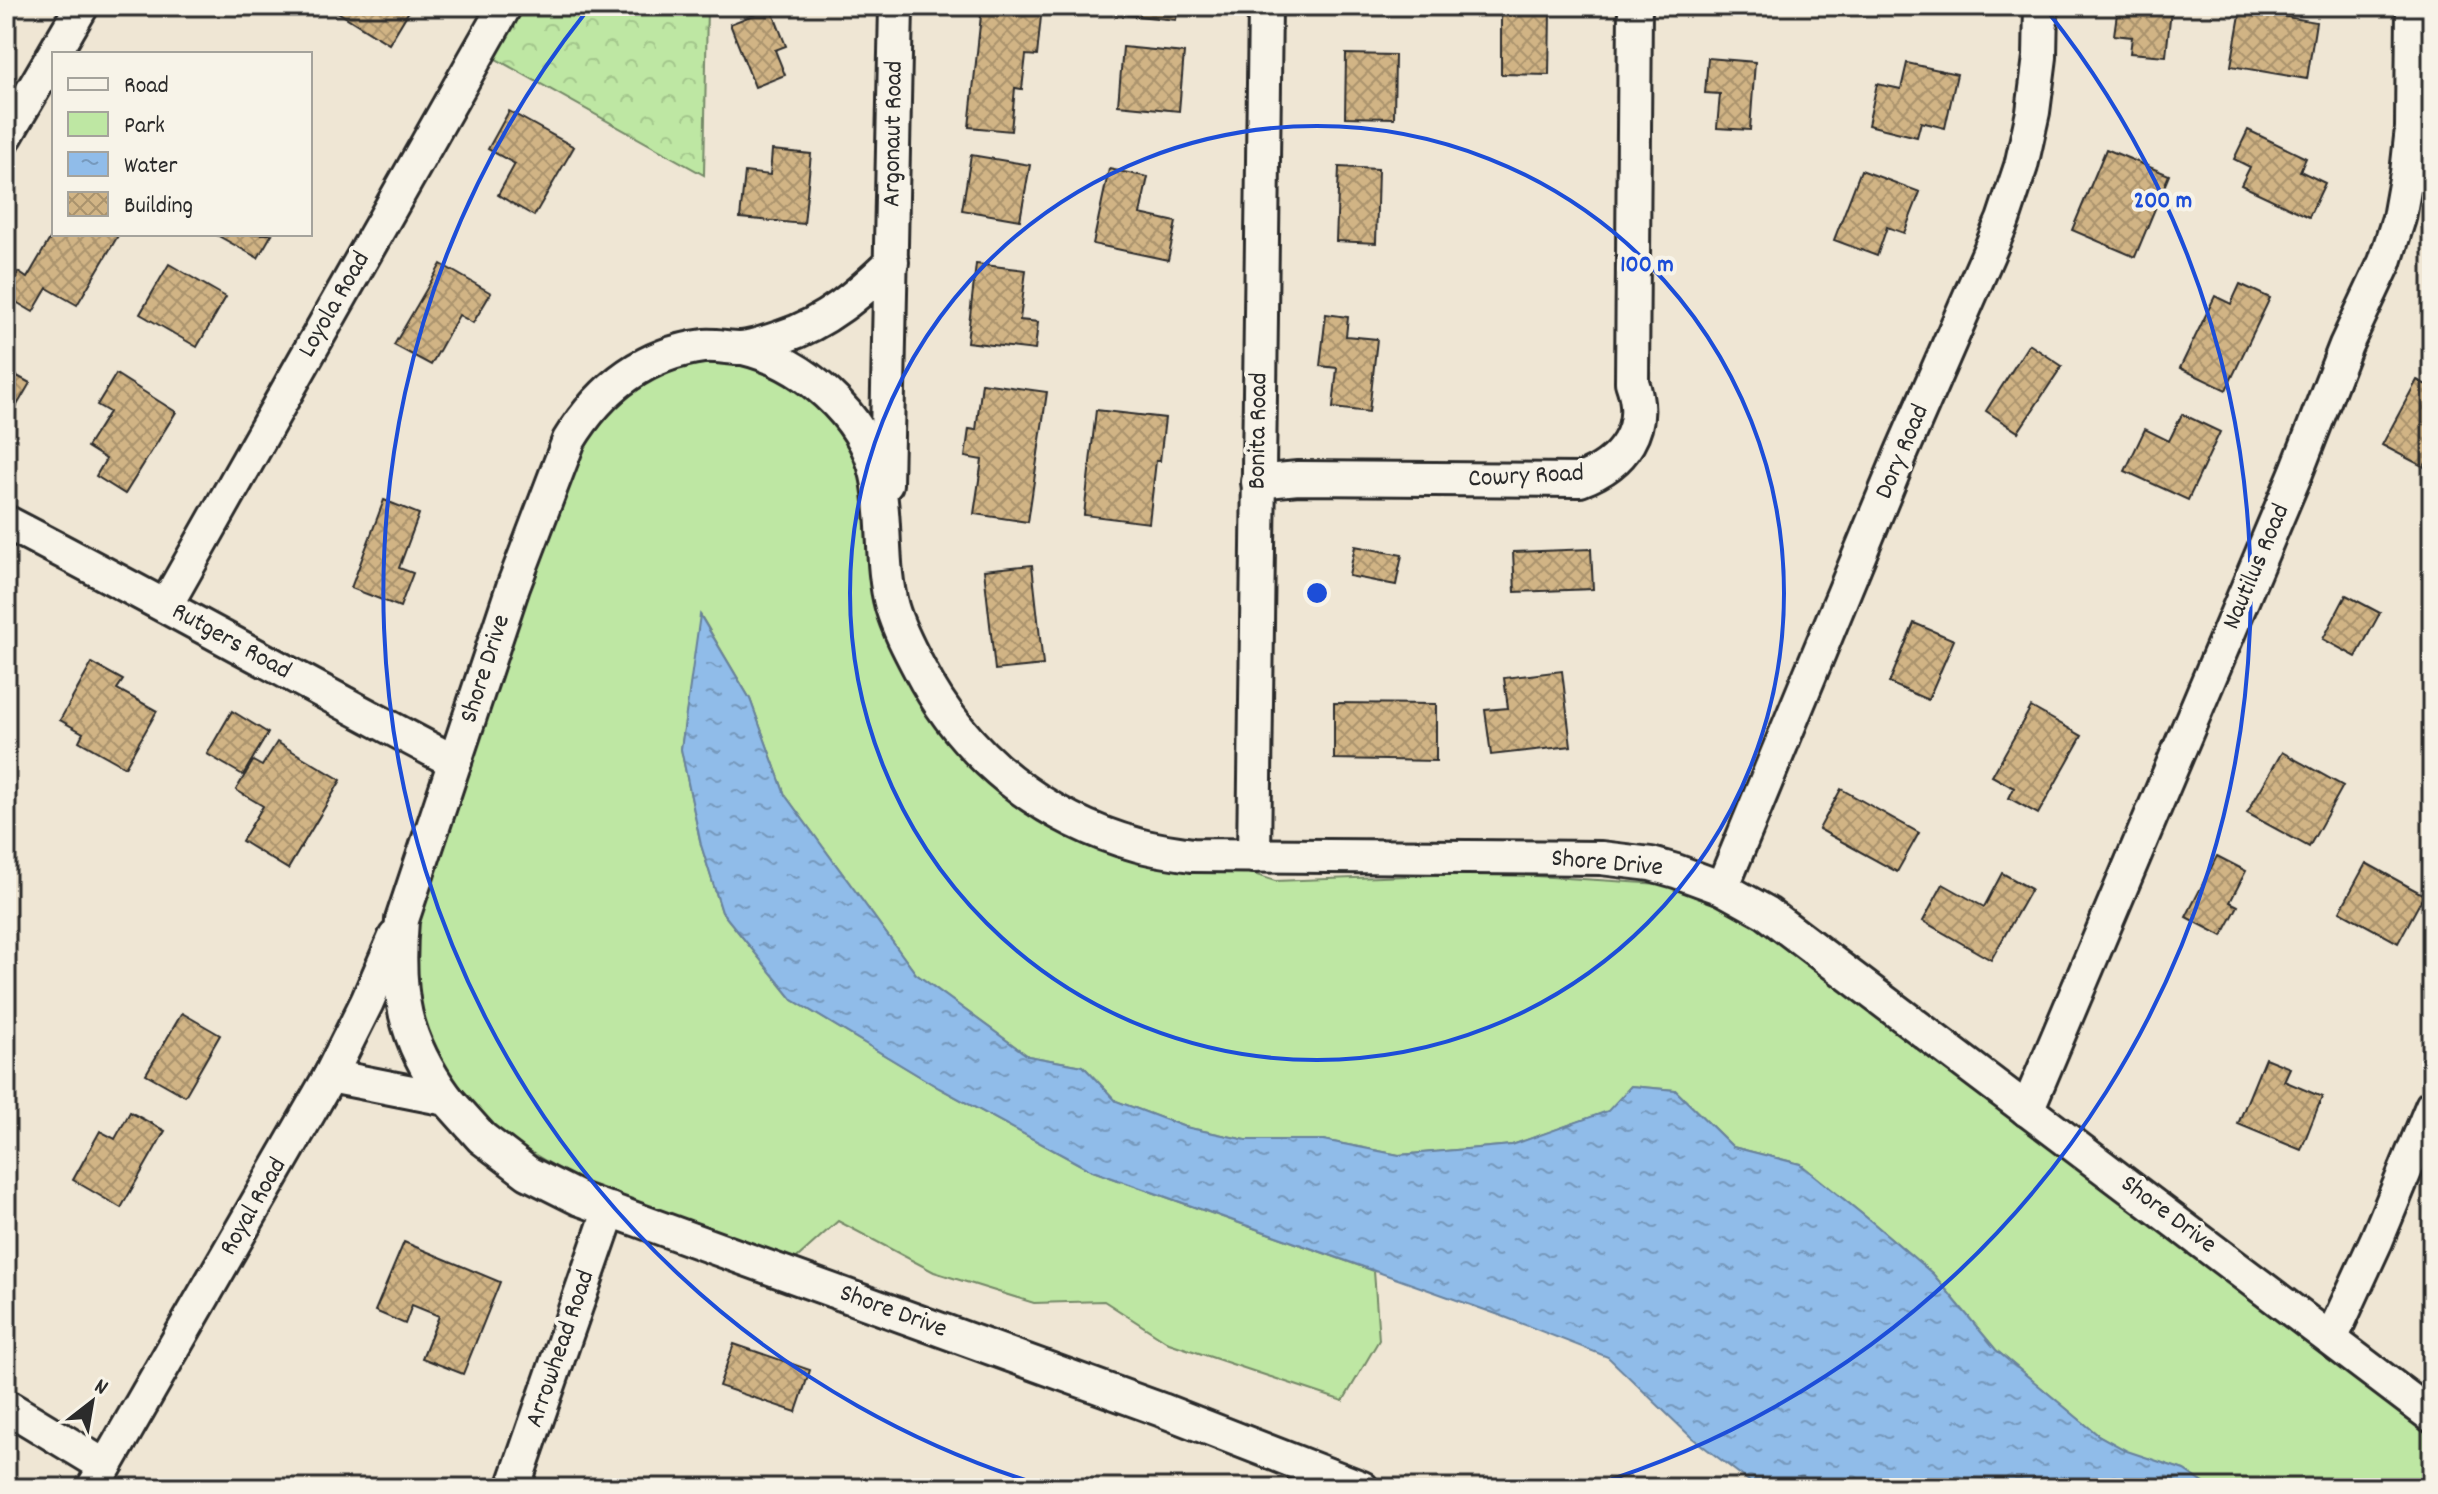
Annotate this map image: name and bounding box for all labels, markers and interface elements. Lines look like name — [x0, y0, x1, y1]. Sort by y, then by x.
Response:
legend — [52, 52, 312, 236]
street label: Argonaut Road — [874, 60, 914, 208]
text: Road — [124, 70, 169, 104]
text: Park — [124, 110, 165, 144]
text: Water — [124, 150, 177, 184]
text: 200 m — [2134, 185, 2192, 219]
text: Building — [124, 190, 193, 224]
street label: Loyola Road — [290, 245, 380, 365]
text: 100 m — [1620, 249, 1674, 283]
street label: Bonita Road — [1239, 372, 1279, 490]
street label: Dory Road — [1866, 399, 1940, 505]
street label: Cowry Road — [1467, 455, 1585, 499]
street label: Nautilus Road — [2214, 498, 2300, 636]
centre of rings — [1303, 579, 1331, 607]
street label: Rutgers Road — [165, 594, 297, 690]
street label: Shore Drive — [451, 610, 521, 728]
street label: Shore Drive — [1550, 841, 1664, 887]
street label: Royal Road — [211, 1151, 297, 1263]
street label: Shore Drive — [2112, 1166, 2224, 1264]
street label: Arrowhead Road — [517, 1265, 605, 1433]
street label: Shore Drive — [834, 1275, 952, 1349]
north arrow — [52, 1362, 132, 1442]
text: N — [88, 1372, 113, 1404]

